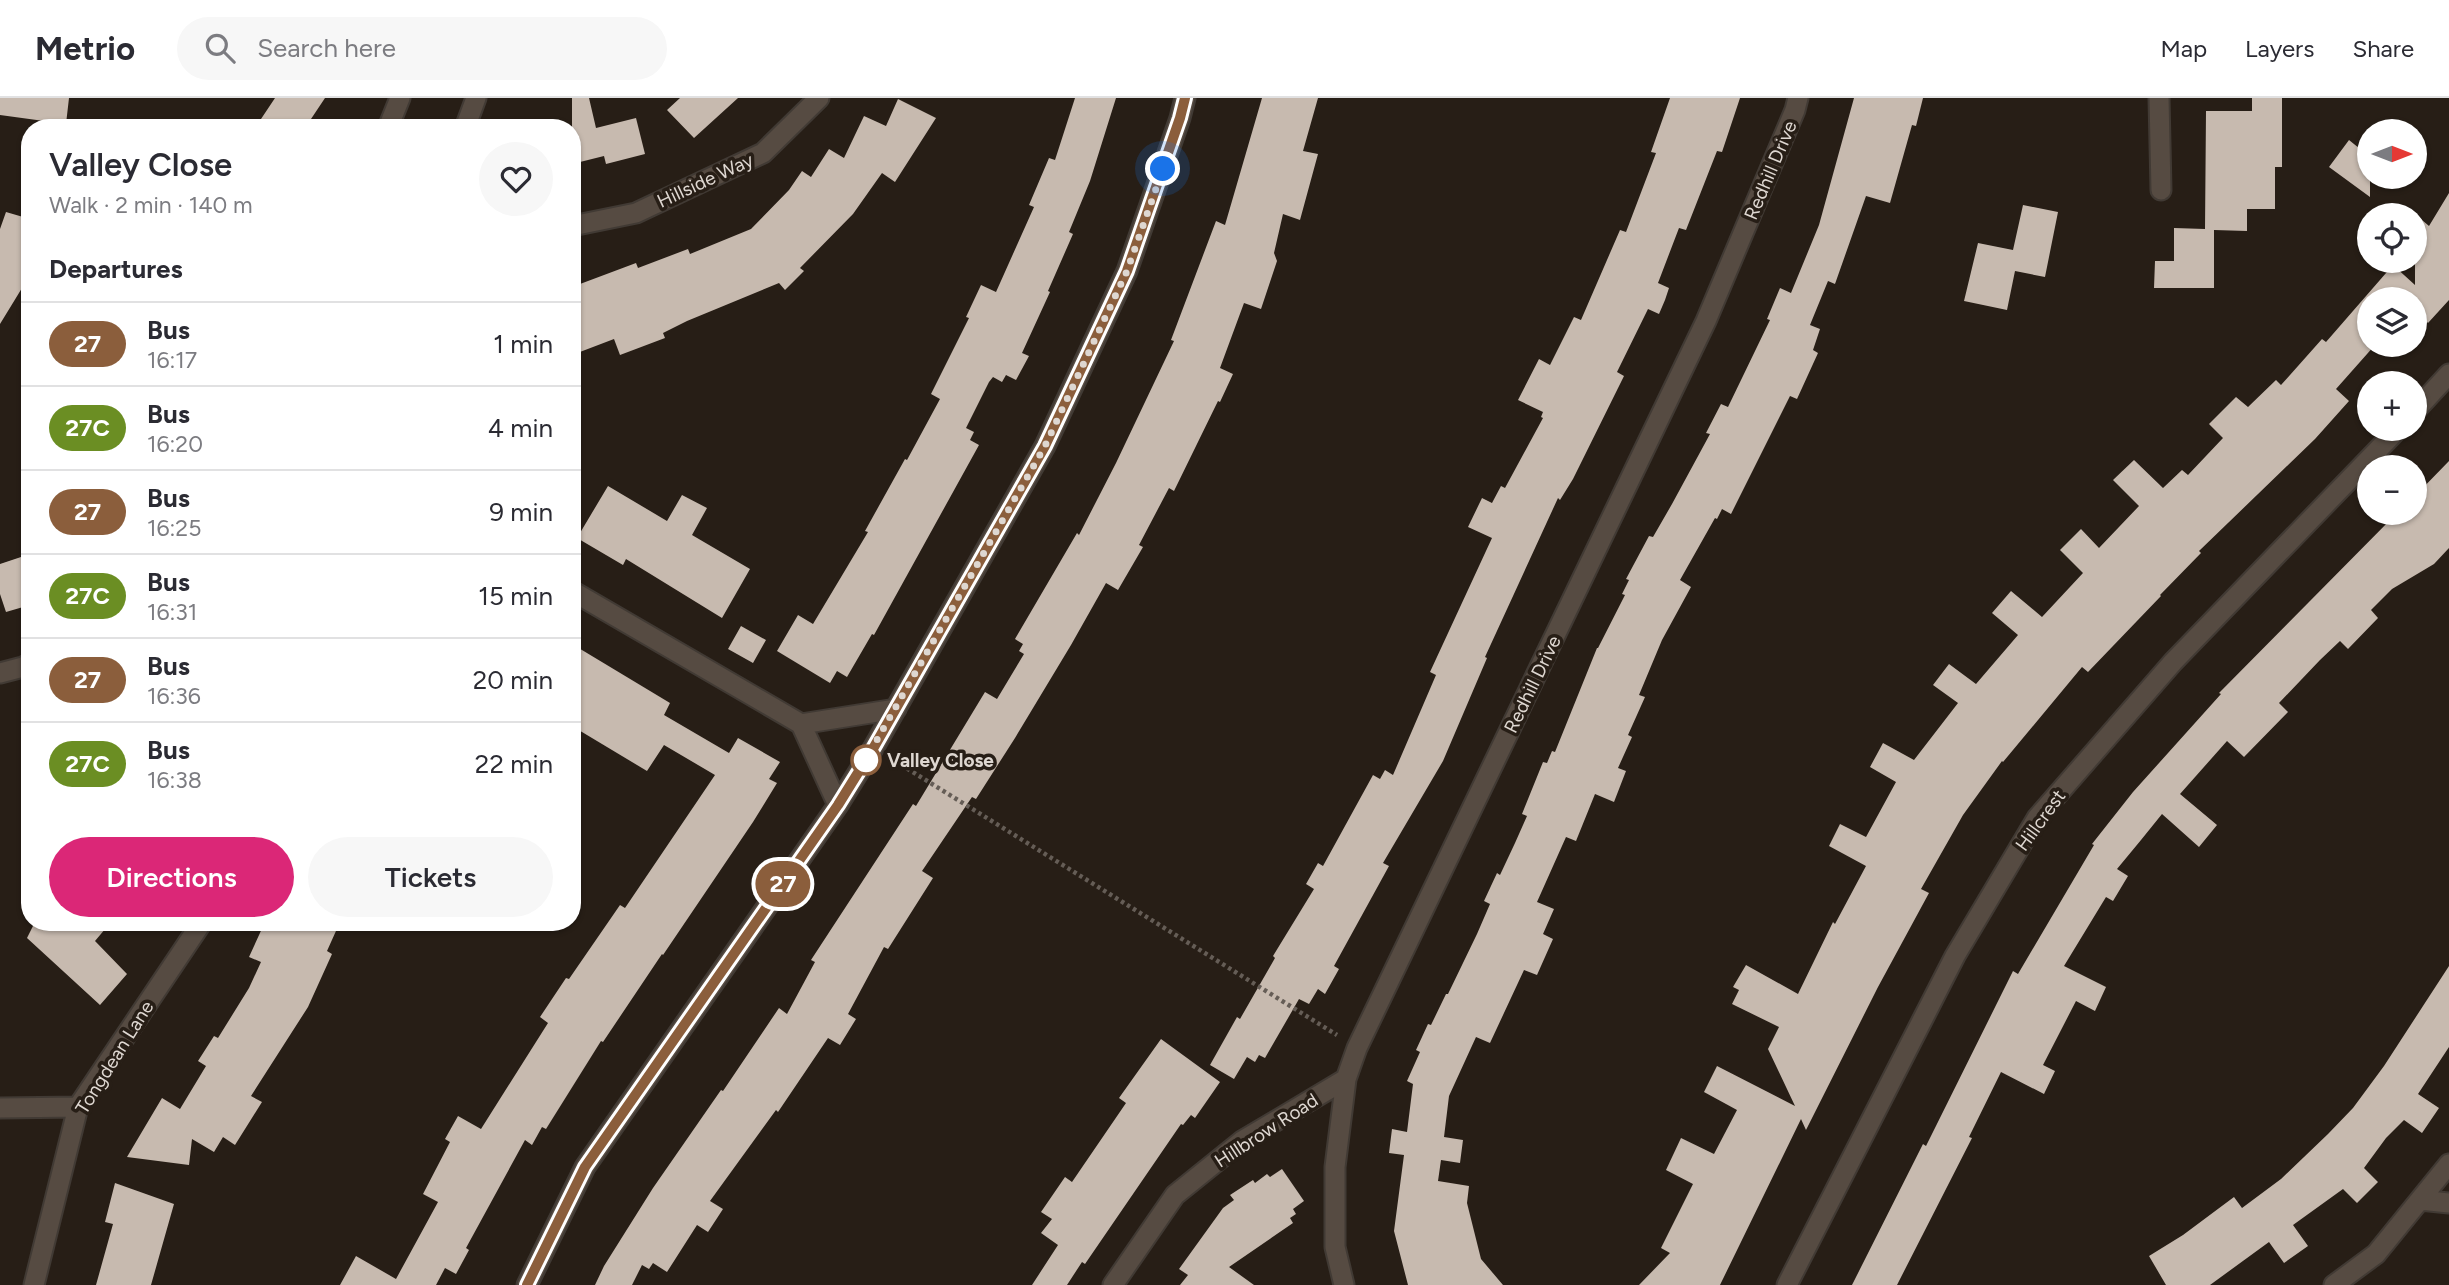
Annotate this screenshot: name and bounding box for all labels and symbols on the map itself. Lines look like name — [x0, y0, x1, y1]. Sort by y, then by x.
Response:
street label: Redhill Drive — [1739, 117, 1802, 223]
north arrow — [2357, 119, 2427, 189]
street label: Hillside Way — [653, 148, 757, 213]
your location — [1145, 151, 1180, 186]
street label: Redhill Drive — [1499, 632, 1566, 737]
marker: Valley Close — [851, 745, 881, 775]
place label: Valley Close — [887, 749, 994, 772]
street label: Hillcrest — [2010, 785, 2070, 855]
line badge: 27 — [752, 861, 814, 907]
street label: Tongdean Lane — [70, 996, 158, 1118]
street label: Hillbrow Road — [1210, 1088, 1322, 1172]

